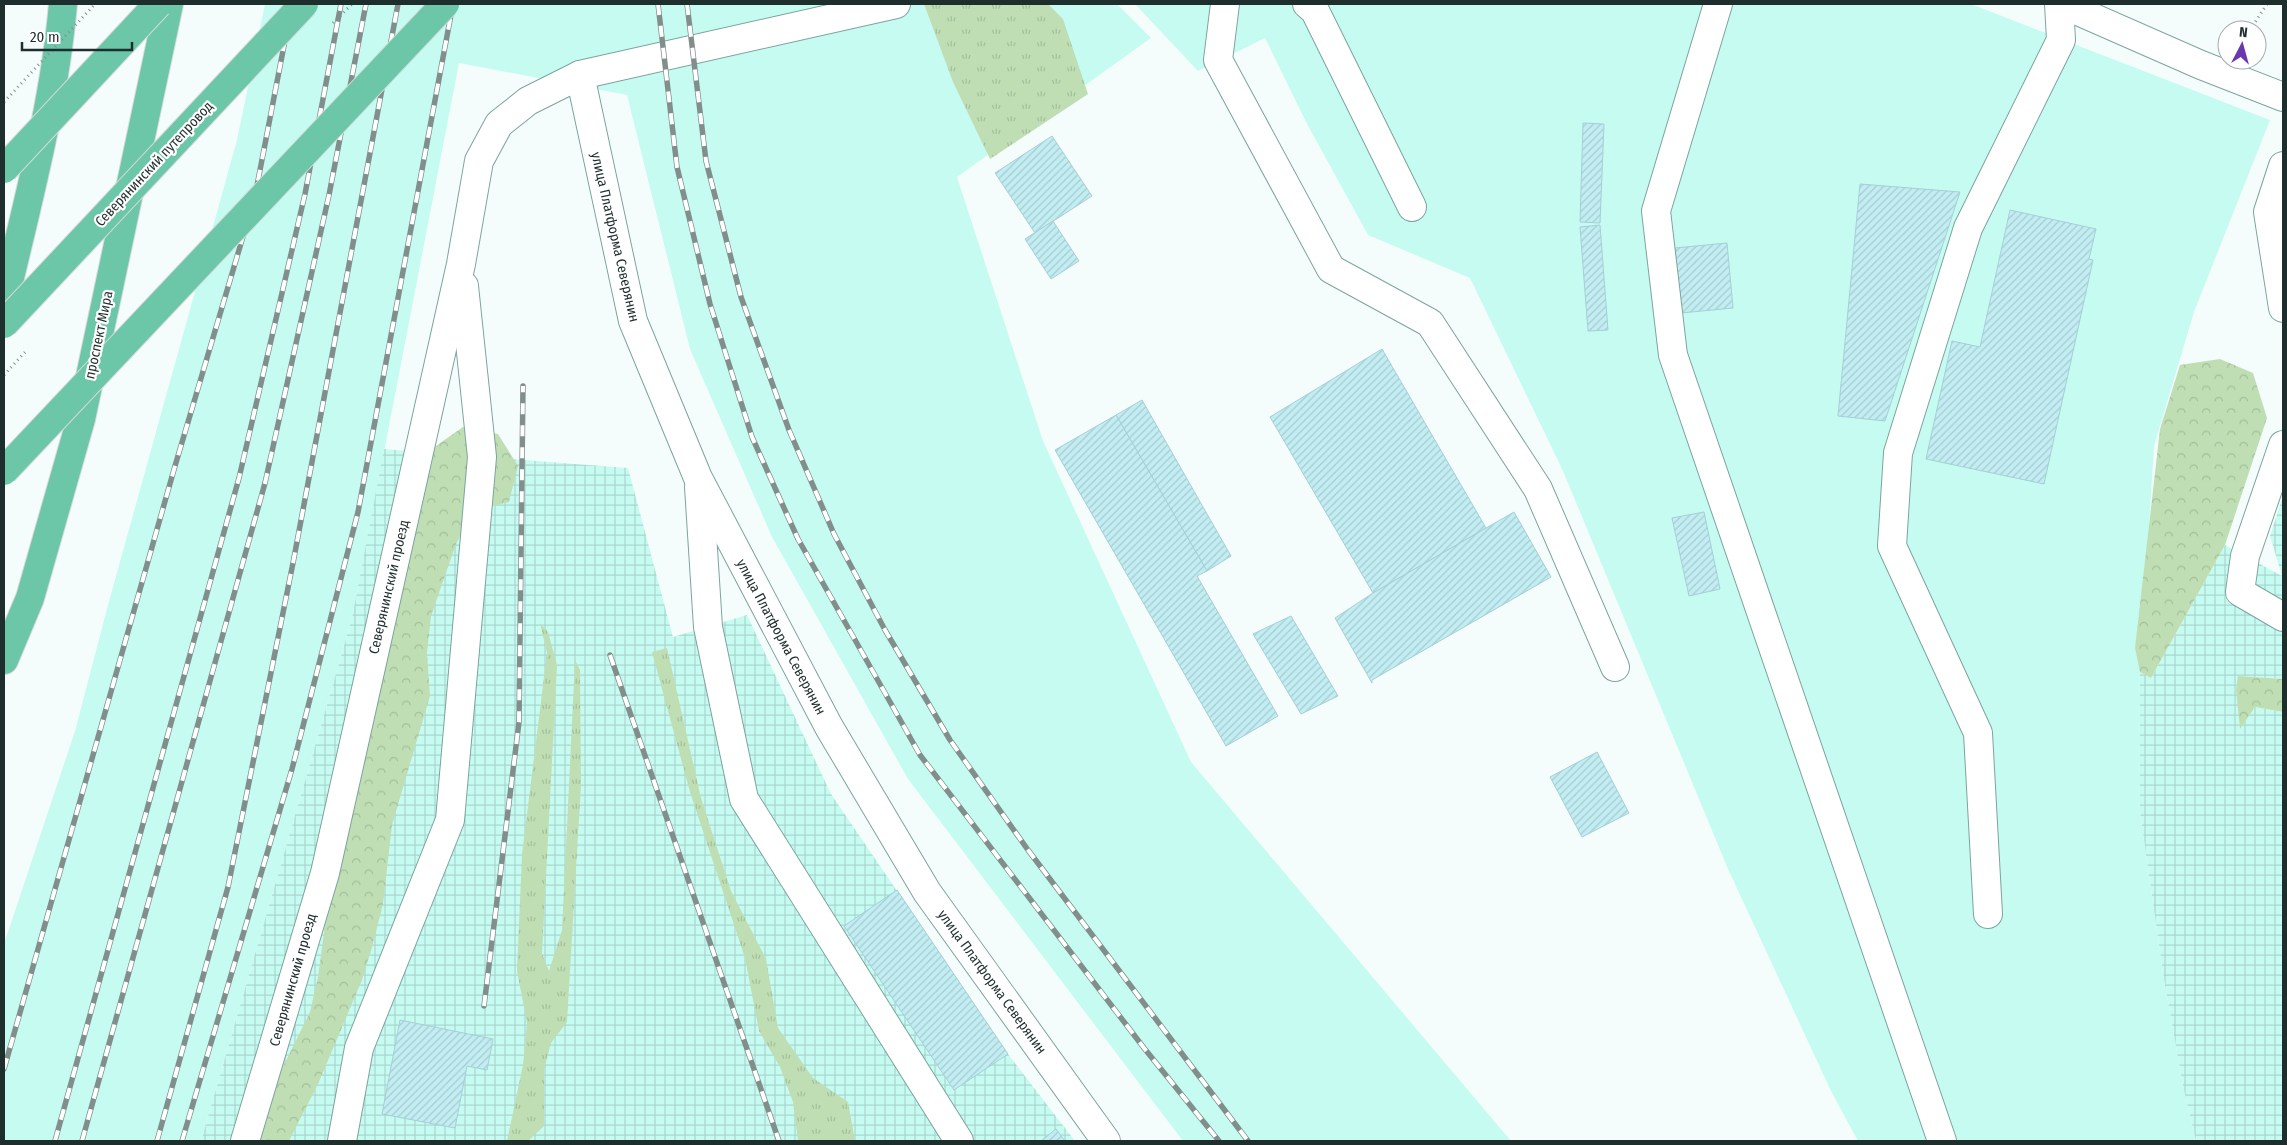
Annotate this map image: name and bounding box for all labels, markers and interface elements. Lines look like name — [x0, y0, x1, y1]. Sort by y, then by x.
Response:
scale bar — [22, 20, 132, 52]
north arrow — [2217, 20, 2267, 70]
text: N — [2238, 24, 2248, 41]
text: 20 m — [30, 28, 60, 46]
street label: Северянинский путепровод — [92, 98, 216, 230]
street label: улица Платформа Северянин — [587, 150, 643, 324]
street label: проспект Мира — [81, 289, 117, 381]
street label: Северянинский проезд — [365, 518, 413, 656]
street label: улица Платформа Северянин — [733, 556, 829, 718]
street label: улица Платформа Северянин — [934, 907, 1050, 1057]
street label: Северянинский проезд — [266, 912, 320, 1048]

